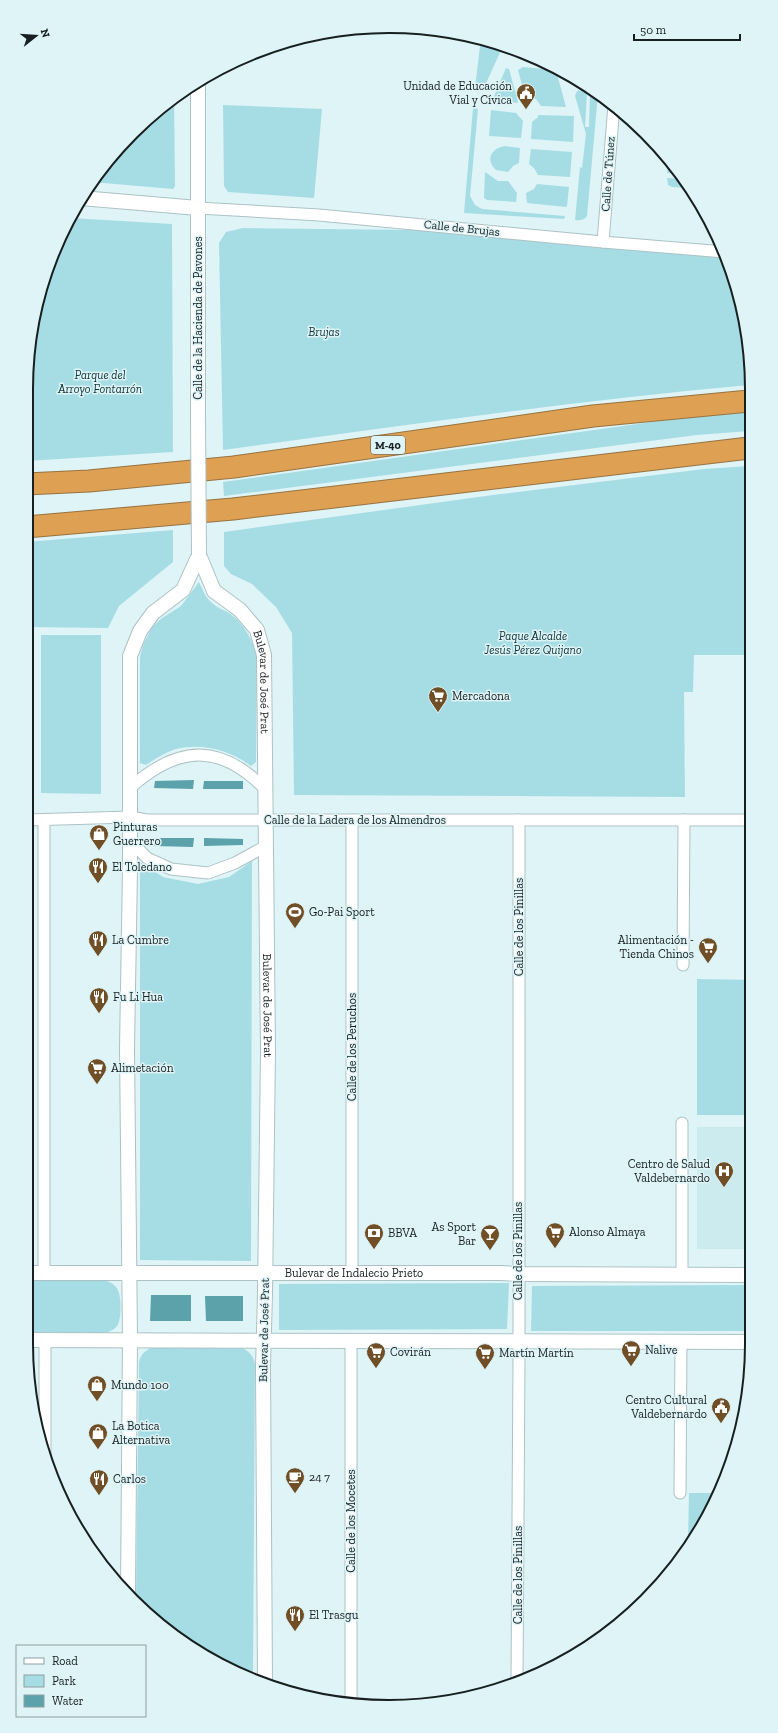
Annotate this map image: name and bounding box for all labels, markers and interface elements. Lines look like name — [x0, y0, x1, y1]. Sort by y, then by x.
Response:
north arrow — [16, 16, 56, 56]
scale bar — [634, 16, 740, 42]
text: 50 m — [640, 23, 667, 37]
text: N — [38, 27, 53, 40]
place label: Unidad de Educación Vial y Cívica — [403, 79, 512, 107]
public building icon: Unidad de Educación Vial y Cívica — [515, 82, 537, 110]
street label: Calle de Túnez — [598, 136, 618, 212]
street label: Calle de Brujas — [423, 217, 501, 240]
street label: Calle de la Hacienda de Pavones — [191, 236, 205, 400]
park label: Brujas — [308, 325, 340, 339]
park label: Parque del Arroyo Fontarrón — [57, 368, 142, 396]
road number: M-40 — [371, 436, 405, 454]
street label: Bulevar de José Prat — [250, 629, 272, 734]
park label: Paque Alcalde Jesús Pérez Quijano — [483, 629, 582, 657]
supermarket icon: Mercadona — [427, 685, 449, 713]
place label: Mercadona — [452, 689, 510, 703]
street label: Calle de la Ladera de los Almendros — [264, 813, 446, 827]
place label: Pinturas Guerrero — [113, 820, 161, 848]
shop icon: Pinturas Guerrero — [88, 823, 110, 851]
restaurant icon: El Toledano — [87, 856, 109, 884]
place label: El Toledano — [112, 860, 172, 874]
street label: Calle de los Pinillas — [512, 878, 526, 976]
sports icon: Go-Pai Sport — [284, 901, 306, 929]
place label: Go-Pai Sport — [309, 905, 375, 919]
restaurant icon: La Cumbre — [87, 929, 109, 957]
place label: La Cumbre — [112, 933, 169, 947]
place label: Alimentación - Tienda Chinos — [618, 933, 694, 961]
supermarket icon: Alimentación - Tienda Chinos — [697, 936, 719, 964]
street label: Bulevar de José Prat — [260, 953, 275, 1058]
restaurant icon: Fu Li Hua — [88, 986, 110, 1014]
place label: Fu Li Hua — [113, 990, 163, 1004]
street label: Calle de los Peruchos — [345, 993, 359, 1101]
supermarket icon: Alimetación — [86, 1057, 108, 1085]
place label: Alimetación — [111, 1061, 174, 1075]
place label: Centro de Salud Valdebernardo — [628, 1157, 710, 1185]
hospital icon: Centro de Salud Valdebernardo — [713, 1160, 735, 1188]
street label: Calle de los Pinillas — [511, 1202, 525, 1300]
place label: As Sport Bar — [432, 1220, 477, 1248]
supermarket icon: Alonso Almaya — [544, 1221, 566, 1249]
bank icon: BBVA — [363, 1222, 385, 1250]
bar icon: As Sport Bar — [479, 1223, 501, 1251]
place label: Alonso Almaya — [569, 1225, 646, 1239]
place label: BBVA — [388, 1226, 417, 1240]
street label: Bulevar de Indalecio Prieto — [285, 1266, 423, 1280]
street label: Bulevar de José Prat — [256, 1277, 272, 1382]
supermarket icon: Nalive — [620, 1339, 642, 1367]
supermarket icon: Covirán — [365, 1341, 387, 1369]
supermarket icon: Martín Martín — [474, 1342, 496, 1370]
place label: Nalive — [645, 1343, 678, 1357]
place label: Covirán — [390, 1345, 431, 1359]
place label: Martín Martín — [499, 1346, 574, 1360]
shop icon: Mundo 100 — [86, 1374, 108, 1402]
place label: Mundo 100 — [111, 1378, 169, 1392]
place label: Centro Cultural Valdebernardo — [625, 1393, 707, 1421]
public building icon: Centro Cultural Valdebernardo — [710, 1396, 732, 1424]
place label: La Botica Alternativa — [112, 1419, 171, 1447]
shop icon: La Botica Alternativa — [87, 1422, 109, 1450]
cafe icon: 24 7 — [284, 1466, 306, 1494]
restaurant icon: Carlos — [88, 1468, 110, 1496]
street label: Calle de los Mocetes — [344, 1469, 358, 1573]
place label: 24 7 — [309, 1470, 330, 1484]
place label: Carlos — [113, 1472, 146, 1486]
street label: Calle de los Pinillas — [511, 1526, 525, 1624]
restaurant icon: El Trasgu — [284, 1604, 306, 1632]
place label: El Trasgu — [309, 1608, 359, 1622]
legend — [16, 1645, 146, 1717]
text: Road — [52, 1654, 78, 1668]
text: Park — [52, 1674, 77, 1688]
text: Water — [52, 1694, 84, 1708]

